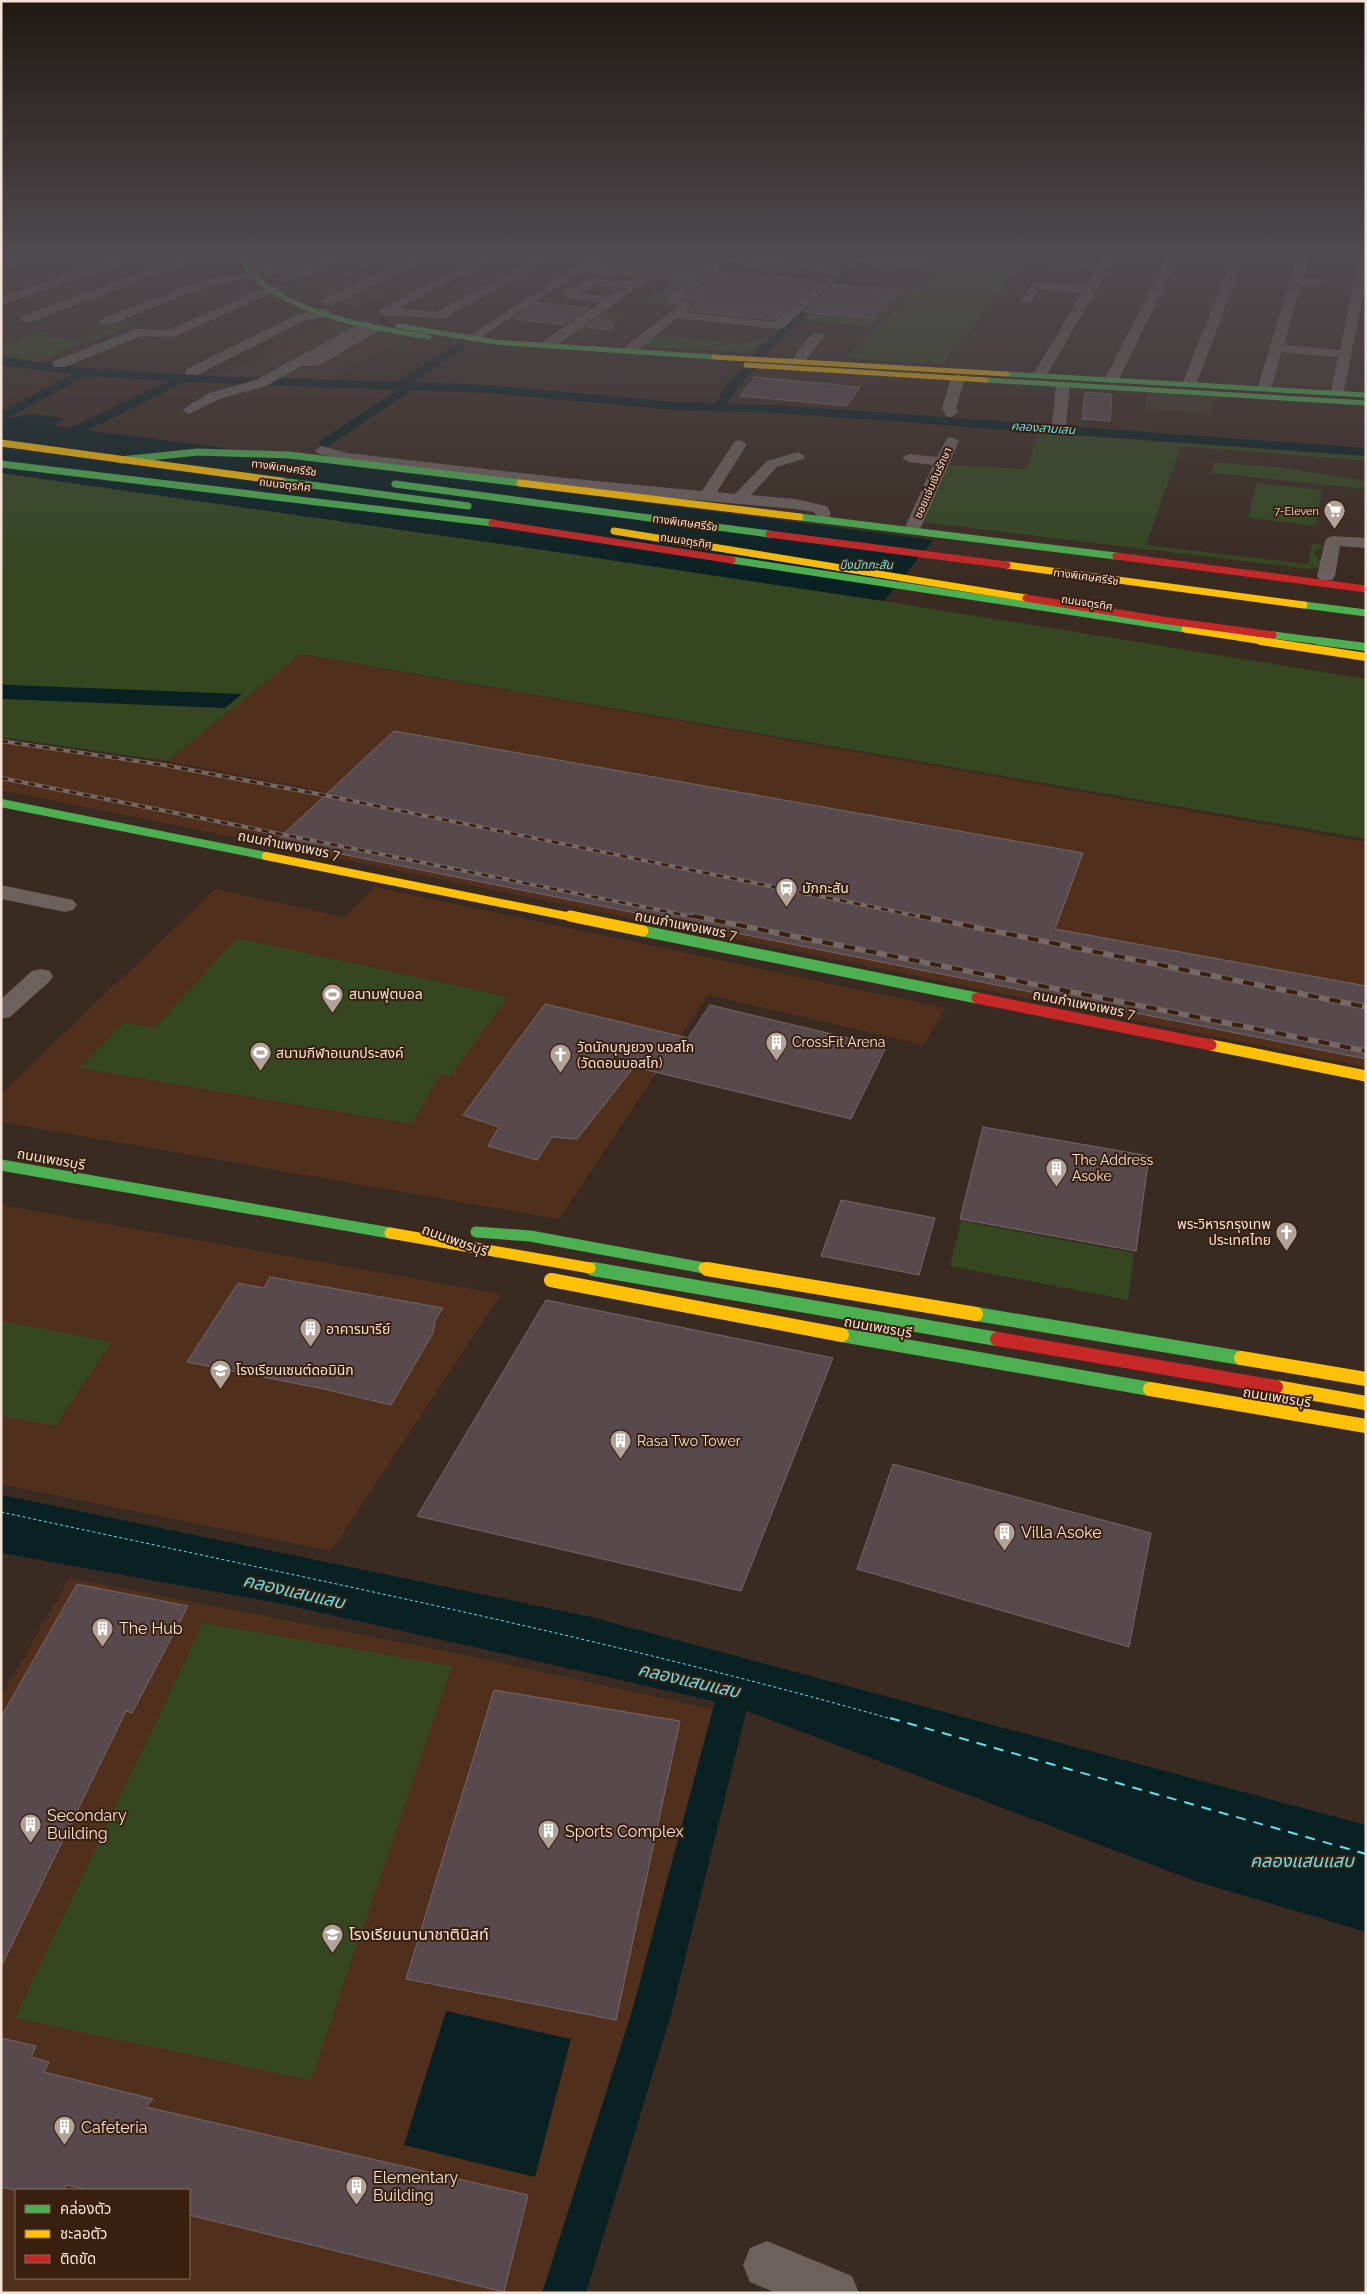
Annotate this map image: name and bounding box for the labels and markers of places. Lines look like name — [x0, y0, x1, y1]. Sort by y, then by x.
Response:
supermarket icon: 7-Eleven — [1323, 499, 1347, 530]
place label: 7-Eleven — [1274, 505, 1319, 518]
station icon: มักกะสัน — [774, 876, 798, 907]
place label: มักกะสัน — [802, 880, 849, 896]
sports icon: สนามฟุตบอล — [321, 982, 345, 1013]
place label: สนามฟุตบอล — [349, 986, 423, 1003]
building icon: CrossFit Arena — [764, 1030, 788, 1061]
place label: CrossFit Arena — [792, 1034, 885, 1050]
place label: วัดนักบุญยวง บอสโก (วัดดอนบอสโก) — [577, 1039, 694, 1071]
sports icon: สนามกีฬาอเนกประสงค์ — [248, 1041, 272, 1072]
church icon: วัดนักบุญยวง บอสโก (วัดดอนบอสโก) — [549, 1043, 573, 1074]
place label: สนามกีฬาอเนกประสงค์ — [276, 1045, 404, 1061]
place label: The Address Asoke — [1072, 1152, 1153, 1184]
building icon: The Address Asoke — [1044, 1156, 1068, 1187]
place label: พระวิหารกรุงเทพ ประเทศไทย — [1177, 1216, 1271, 1248]
church icon: พระวิหารกรุงเทพ ประเทศไทย — [1275, 1220, 1299, 1251]
building icon: อาคารมารีย์ — [298, 1317, 322, 1348]
place label: อาคารมารีย์ — [326, 1321, 390, 1337]
school or university icon: โรงเรียนเซนต์ดอมินิก — [208, 1358, 232, 1389]
place label: โรงเรียนเซนต์ดอมินิก — [236, 1362, 354, 1378]
building icon: Rasa Two Tower — [609, 1429, 633, 1460]
place label: Rasa Two Tower — [637, 1433, 741, 1449]
building icon: Villa Asoke — [993, 1520, 1017, 1551]
place label: Villa Asoke — [1021, 1523, 1102, 1542]
building icon: The Hub — [91, 1616, 115, 1647]
place label: The Hub — [119, 1619, 183, 1638]
place label: Secondary Building — [47, 1806, 127, 1843]
building icon: Secondary Building — [19, 1812, 43, 1843]
building icon: Sports Complex — [537, 1819, 561, 1850]
place label: Sports Complex — [565, 1822, 683, 1841]
school or university icon: โรงเรียนนานาชาตินิสท์ — [321, 1922, 345, 1953]
place label: โรงเรียนนานาชาตินิสท์ — [349, 1925, 489, 1944]
building icon: Cafeteria — [53, 2115, 77, 2146]
place label: Cafeteria — [81, 2118, 147, 2137]
place label: Elementary Building — [373, 2168, 459, 2205]
building icon: Elementary Building — [345, 2174, 369, 2205]

